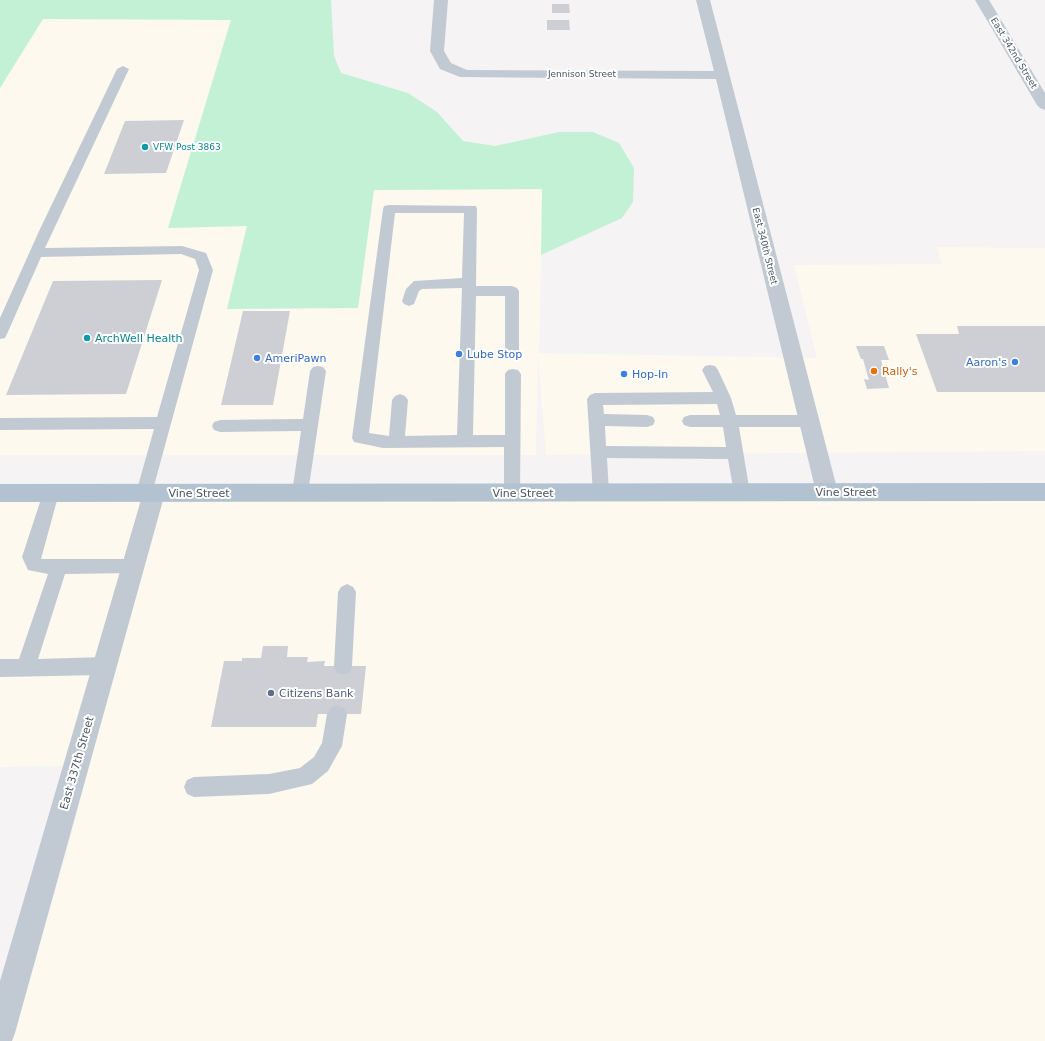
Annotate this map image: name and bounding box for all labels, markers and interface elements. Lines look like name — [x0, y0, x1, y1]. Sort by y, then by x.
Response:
street label: East 342nd Street — [989, 16, 1039, 91]
street label: Jennison Street — [547, 69, 617, 79]
marker: VFW Post 3863 — [140, 142, 150, 152]
place label: VFW Post 3863 — [153, 142, 221, 152]
street label: East 340th Street — [751, 207, 780, 286]
place label: ArchWell Health — [95, 332, 183, 345]
marker: ArchWell Health — [82, 333, 92, 343]
place label: Lube Stop — [467, 348, 522, 361]
marker: Lube Stop — [454, 349, 464, 359]
place label: AmeriPawn — [265, 352, 326, 365]
marker: AmeriPawn — [252, 353, 262, 363]
place label: Aaron's — [966, 356, 1007, 369]
marker: Aaron's — [1010, 357, 1020, 367]
place label: Rally's — [882, 365, 918, 378]
marker: Rally's — [869, 366, 879, 376]
place label: Hop-In — [632, 368, 668, 381]
marker: Hop-In — [619, 369, 629, 379]
street label: Vine Street — [816, 486, 877, 499]
street label: Vine Street — [169, 487, 230, 500]
street label: Vine Street — [493, 487, 554, 500]
place label: Citizens Bank — [279, 687, 354, 700]
marker: Citizens Bank — [266, 688, 276, 698]
street label: East 337th Street — [57, 714, 97, 811]

